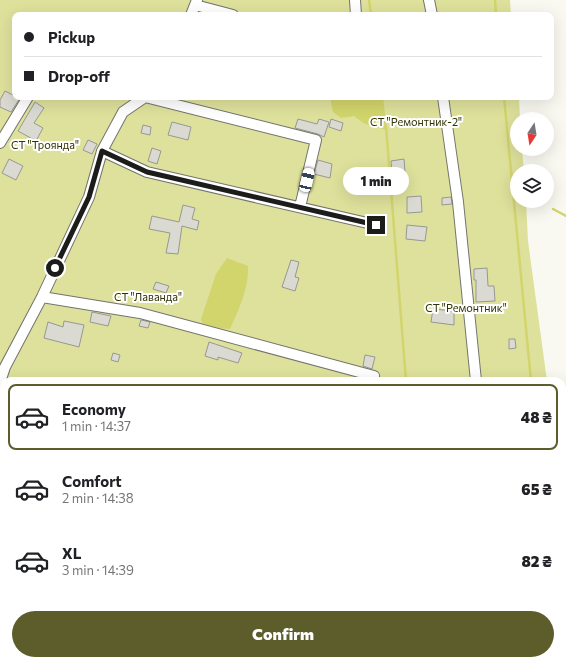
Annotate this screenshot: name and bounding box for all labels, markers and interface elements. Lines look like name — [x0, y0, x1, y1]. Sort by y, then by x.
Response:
text: Pickup — [48, 28, 95, 46]
text: Drop-off — [48, 67, 110, 85]
north arrow — [510, 112, 554, 156]
map controls — [510, 112, 554, 208]
park label: СТ "Ремонтник-2" — [370, 115, 462, 128]
park label: СТ "Троянда" — [11, 138, 79, 151]
button: layers — [510, 164, 554, 208]
car — [298, 167, 316, 193]
callout: 1 min — [343, 167, 409, 195]
text: 1 min — [360, 173, 392, 189]
route end — [367, 216, 385, 234]
route start — [46, 259, 64, 277]
park label: СТ "Лаванда" — [114, 290, 182, 303]
park label: СТ "Ремонтник" — [425, 301, 507, 314]
icon: car — [14, 399, 50, 435]
text: Economy — [62, 400, 126, 418]
text: 48 ₴ — [521, 408, 552, 426]
text: 1 min · 14:37 — [62, 418, 131, 434]
icon: car — [14, 471, 50, 507]
text: Comfort — [62, 472, 122, 490]
text: 65 ₴ — [521, 480, 552, 498]
text: 2 min · 14:38 — [62, 490, 134, 506]
icon: car — [14, 543, 50, 579]
text: XL — [62, 544, 81, 562]
text: 82 ₴ — [522, 552, 552, 570]
text: 3 min · 14:39 — [62, 562, 134, 578]
button: Confirm — [12, 611, 554, 657]

